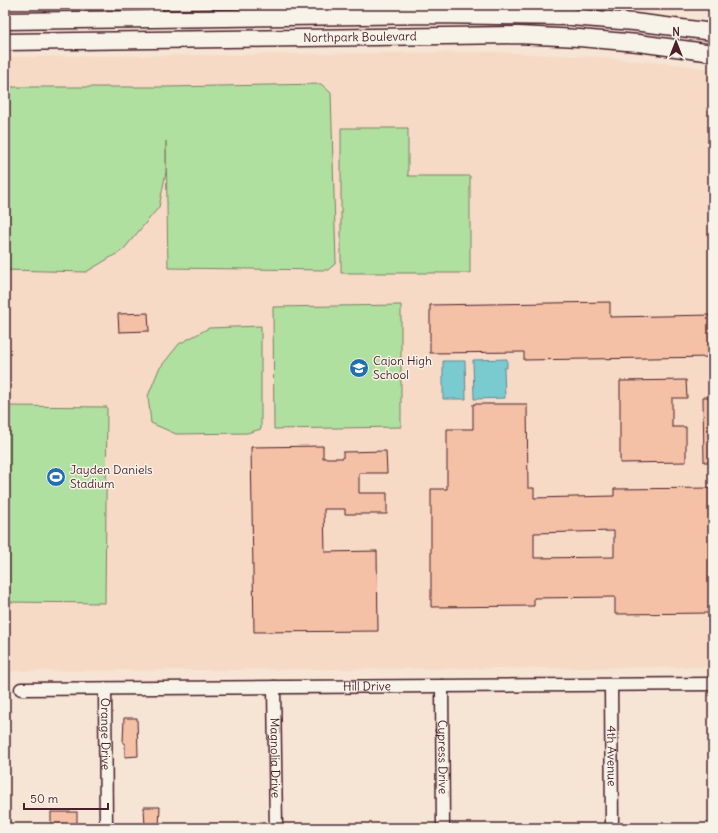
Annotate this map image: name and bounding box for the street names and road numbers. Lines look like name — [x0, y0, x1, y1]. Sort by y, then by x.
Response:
street label: Northpark Boulevard — [303, 28, 417, 45]
street label: Hill Drive — [343, 678, 391, 694]
street label: Orange Drive — [98, 698, 114, 770]
street label: Magnolia Drive — [267, 718, 284, 798]
street label: Cypress Drive — [435, 720, 451, 794]
street label: 4th Avenue — [604, 725, 620, 787]

